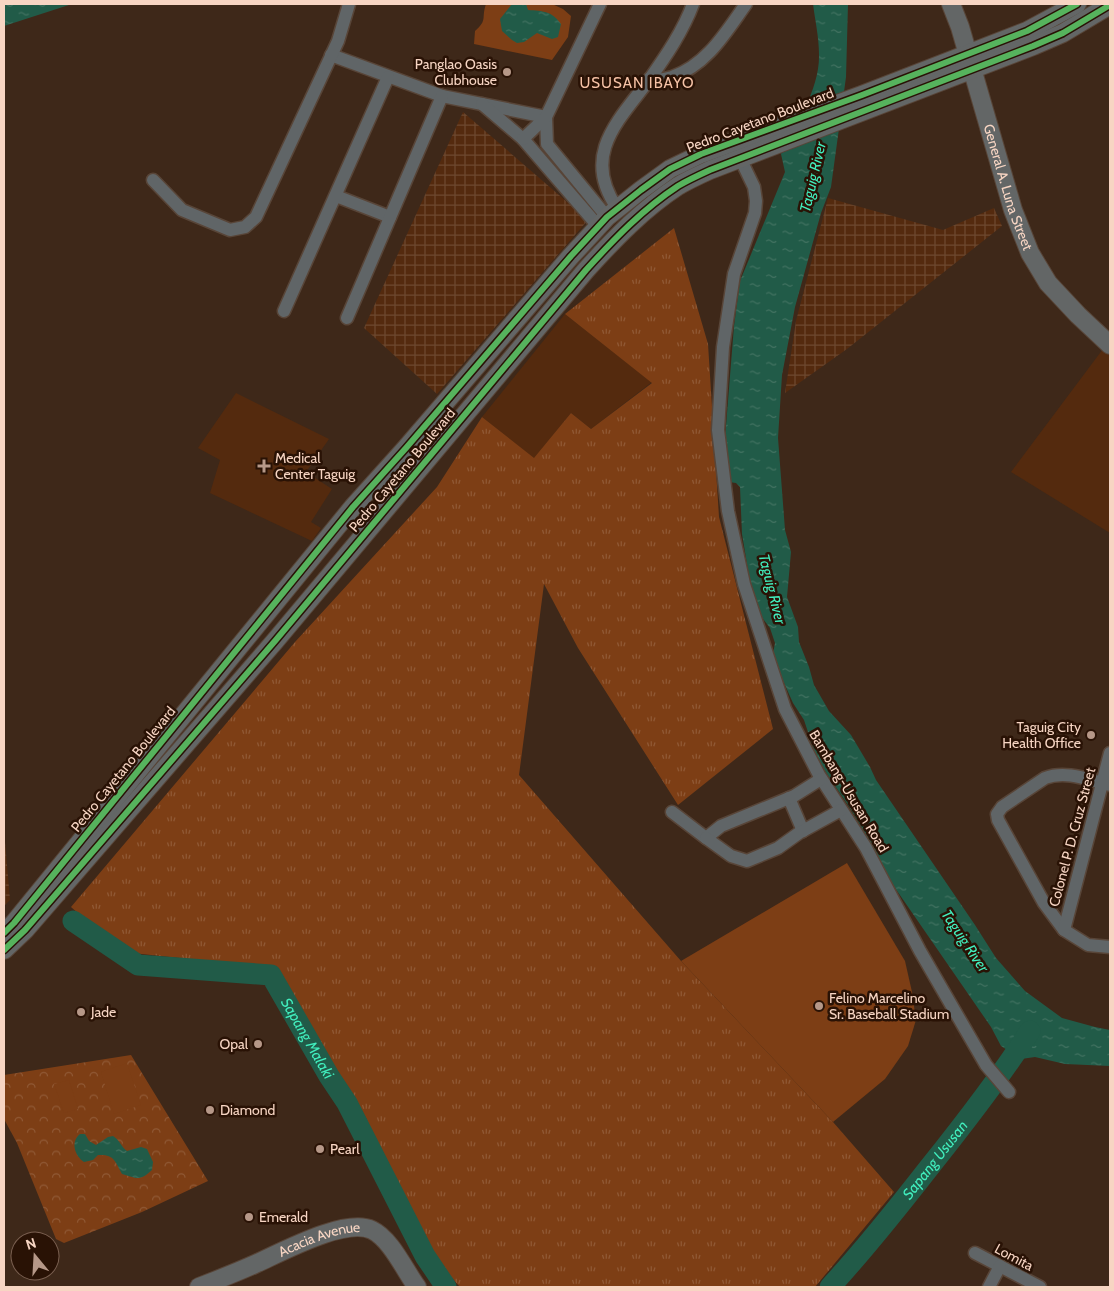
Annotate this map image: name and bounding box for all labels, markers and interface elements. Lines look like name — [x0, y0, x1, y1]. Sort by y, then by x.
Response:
place label: Panglao Oasis Clubhouse — [415, 55, 497, 89]
marker: Panglao Oasis Clubhouse — [501, 66, 513, 78]
district label: USUSAN IBAYO — [579, 74, 695, 92]
street label: Pedro Cayetano Boulevard — [684, 84, 836, 156]
street label: General A. Luna Street — [980, 122, 1037, 253]
water label: Taguig River — [796, 139, 830, 214]
street label: Pedro Cayetano Boulevard — [345, 404, 459, 536]
place label: Medical Center Taguig — [275, 449, 356, 483]
marker: Medical Center Taguig — [257, 459, 271, 473]
water label: Taguig River — [755, 552, 790, 627]
street label: Pedro Cayetano Boulevard — [67, 703, 179, 835]
place label: Taguig City Health Office — [1002, 718, 1081, 752]
street label: Bambang-Ususan Road — [805, 727, 893, 855]
marker: Taguig City Health Office — [1085, 729, 1097, 741]
street label: Colonel P. D. Cruz Street — [1045, 765, 1099, 909]
water label: Taguig River — [937, 906, 993, 977]
place label: Felino Marcelino Sr. Baseball Stadium — [829, 989, 949, 1023]
water label: Sapang Malaki — [277, 995, 338, 1083]
marker: Felino Marcelino Sr. Baseball Stadium — [813, 1000, 825, 1012]
place label: Jade — [90, 1003, 116, 1021]
marker: Jade — [75, 1006, 87, 1018]
place label: Opal — [219, 1035, 249, 1053]
marker: Opal — [252, 1038, 264, 1050]
place label: Diamond — [220, 1101, 275, 1119]
marker: Diamond — [204, 1104, 216, 1116]
water label: Sapang Ususan — [899, 1117, 972, 1203]
place label: Pearl — [330, 1140, 360, 1158]
marker: Pearl — [314, 1143, 326, 1155]
place label: Emerald — [259, 1208, 308, 1226]
marker: Emerald — [243, 1211, 255, 1223]
street label: Acacia Avenue — [275, 1218, 360, 1261]
north arrow — [10, 1231, 60, 1281]
text: N — [23, 1234, 38, 1254]
street label: Lomita — [992, 1239, 1037, 1275]

